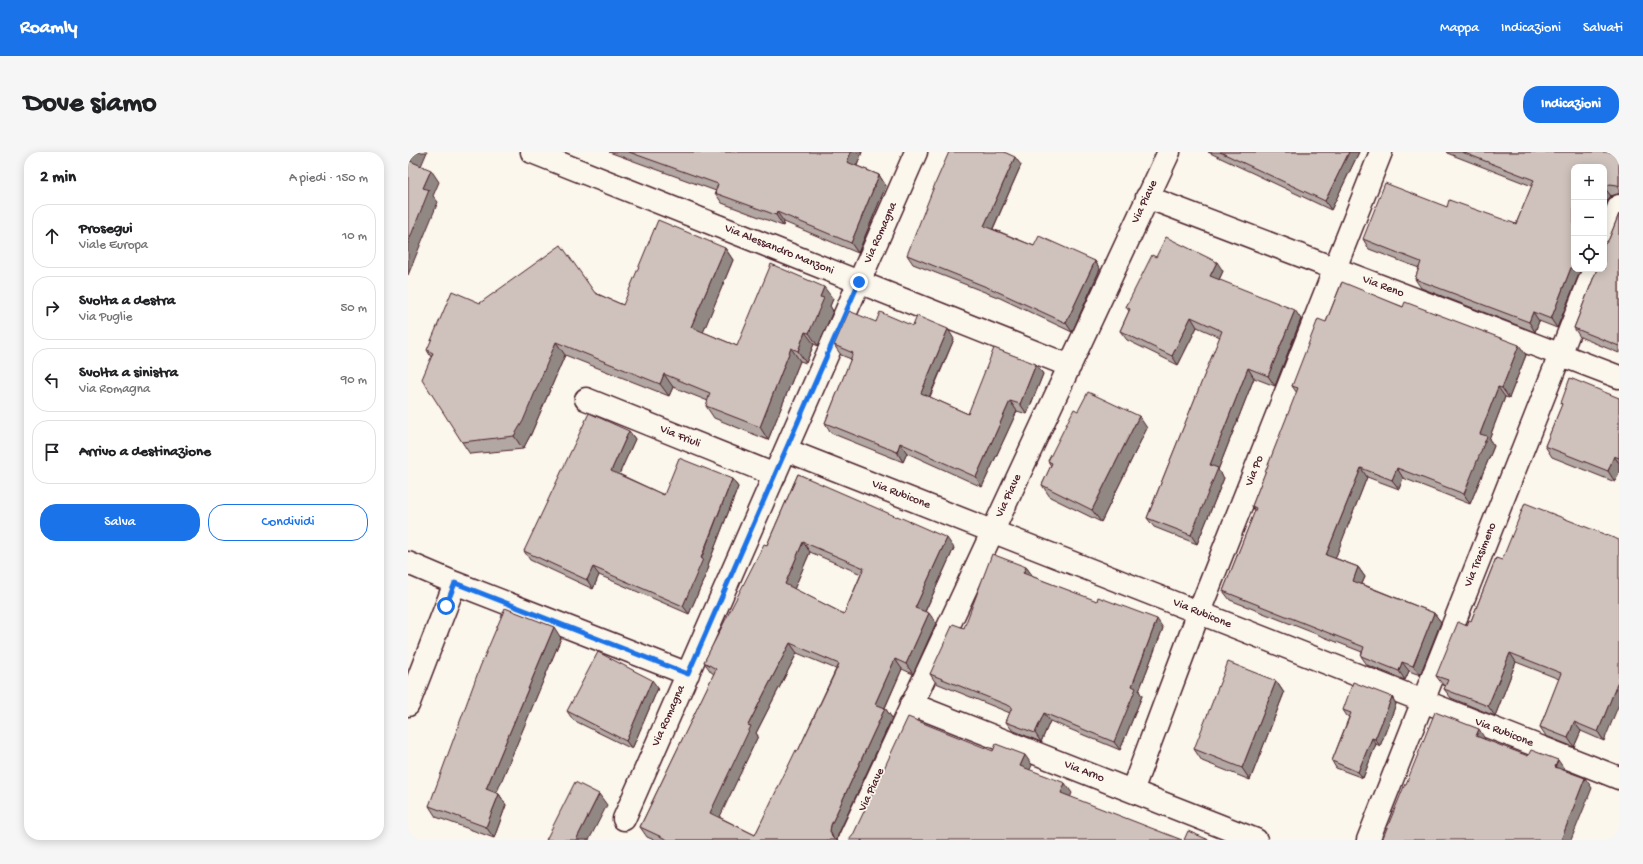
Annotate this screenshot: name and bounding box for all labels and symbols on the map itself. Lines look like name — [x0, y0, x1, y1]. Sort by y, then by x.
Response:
street label: Via Piave — [1128, 177, 1161, 227]
street label: Via Romagna — [861, 200, 901, 267]
street label: Via Alessandro Manzoni — [721, 221, 836, 279]
street label: Via Reno — [1359, 272, 1406, 301]
route end — [850, 273, 868, 291]
street label: Via Friuli — [657, 422, 703, 452]
street label: Via Po — [1242, 454, 1267, 489]
street label: Via Piave — [992, 471, 1025, 521]
street label: Via Rubicone — [869, 477, 933, 513]
street label: Via Trasimeno — [1461, 521, 1500, 590]
street label: Via Rubicone — [1170, 596, 1234, 632]
route start — [437, 597, 455, 615]
street label: Via Romagna — [649, 683, 689, 750]
street label: Via Rubicone — [1472, 715, 1536, 751]
street label: Via Arno — [1061, 758, 1106, 786]
street label: Via Piave — [855, 765, 888, 815]

